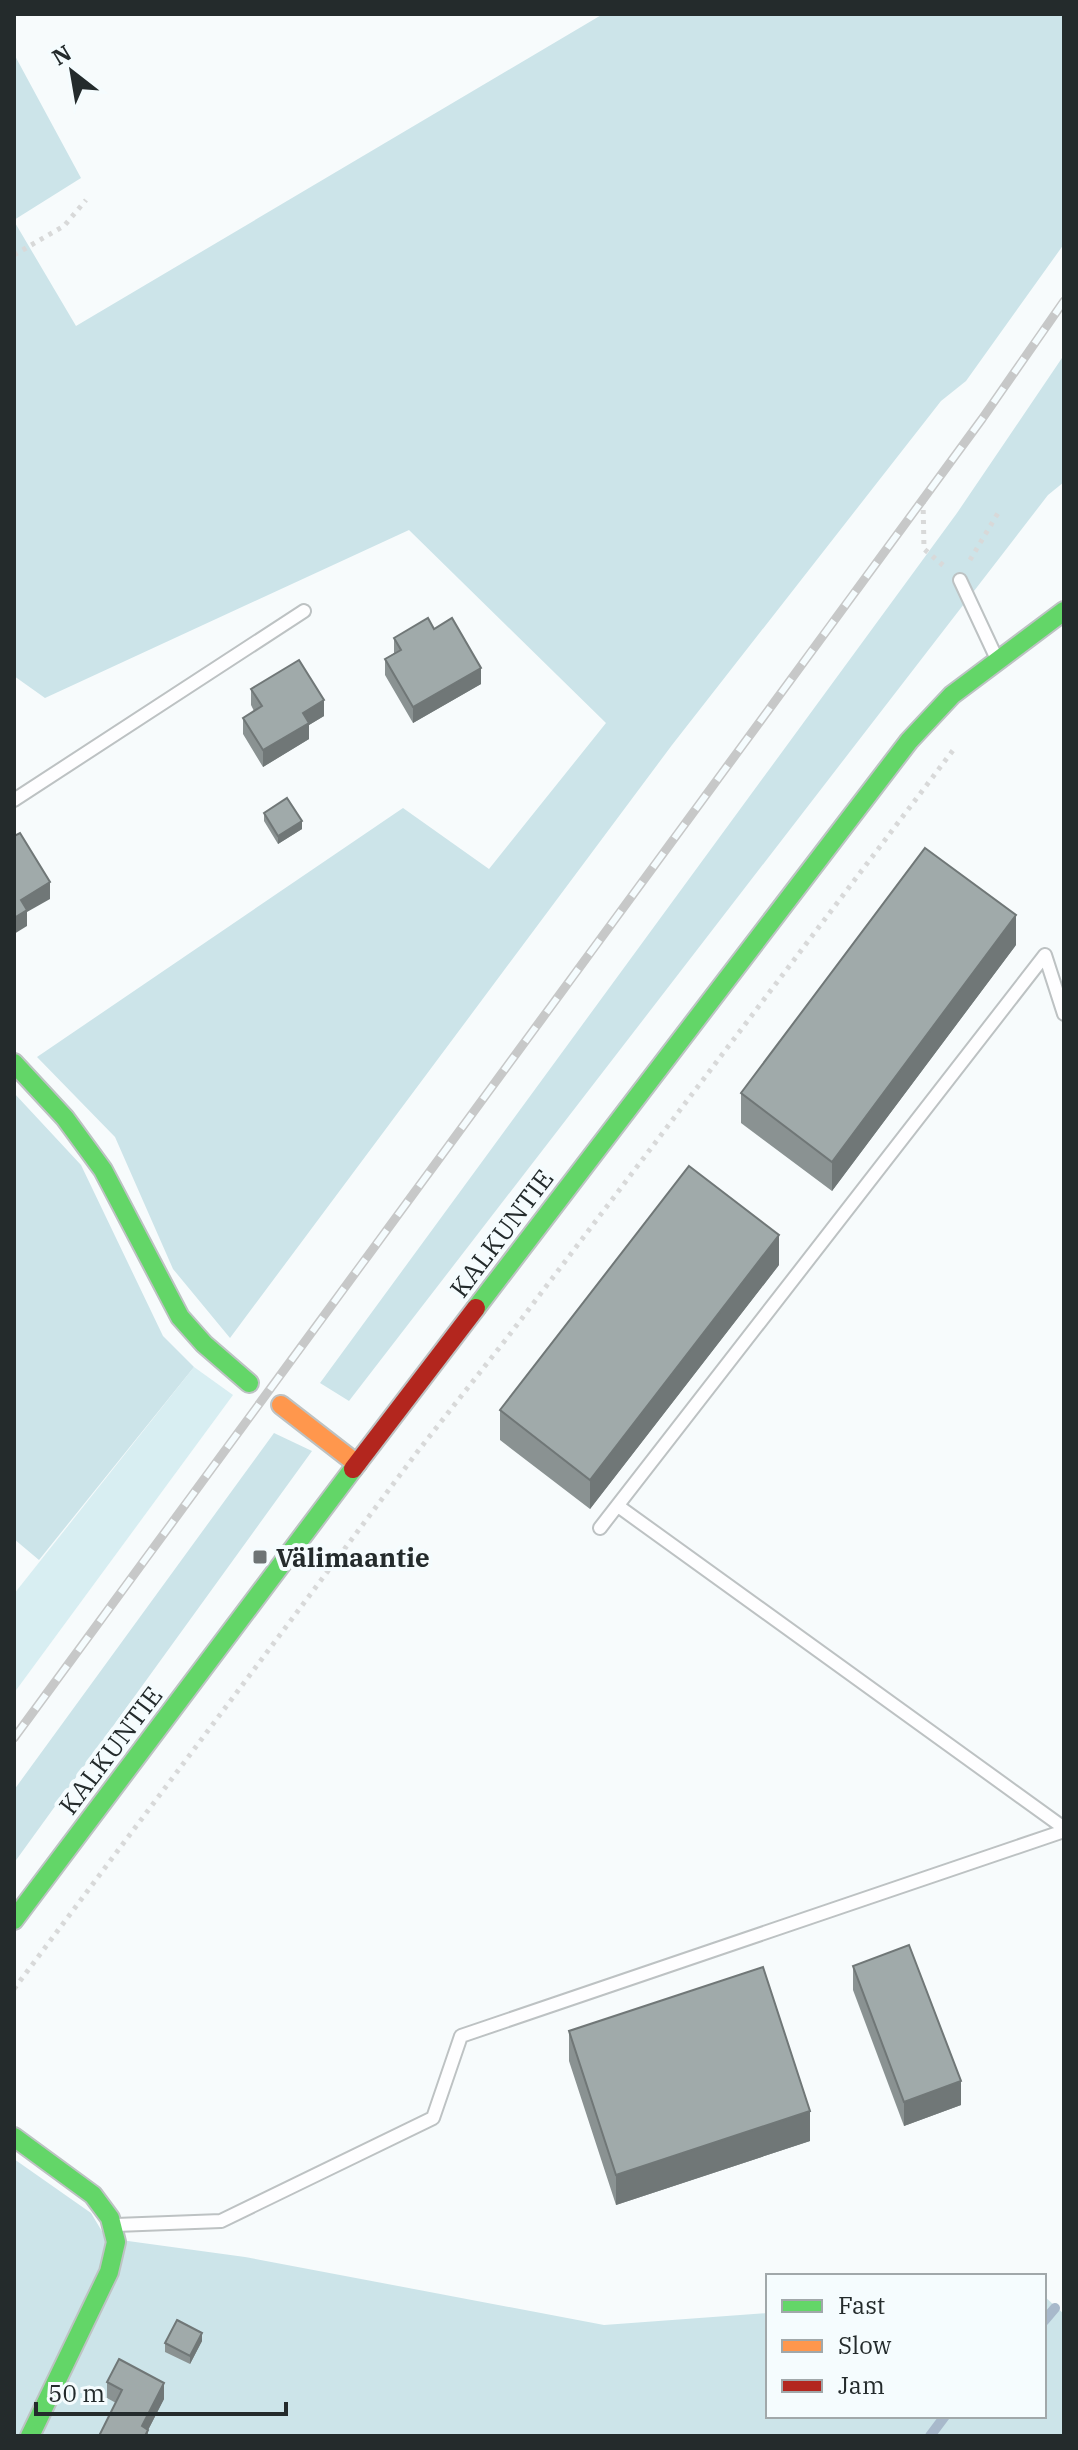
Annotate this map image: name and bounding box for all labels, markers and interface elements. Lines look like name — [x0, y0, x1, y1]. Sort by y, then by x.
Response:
north arrow — [32, 32, 112, 112]
text: N — [47, 38, 76, 71]
street label: KALKUNTIE — [442, 1162, 560, 1304]
place label: Välimaantie — [276, 1540, 430, 1574]
marker: Välimaantie — [251, 1548, 269, 1566]
street label: KALKUNTIE — [51, 1679, 169, 1821]
legend — [766, 2274, 1046, 2418]
text: Fast — [838, 2289, 885, 2321]
text: Slow — [838, 2329, 892, 2361]
scale bar — [36, 2366, 286, 2416]
text: Jam — [838, 2369, 885, 2401]
text: 50 m — [48, 2377, 105, 2409]

